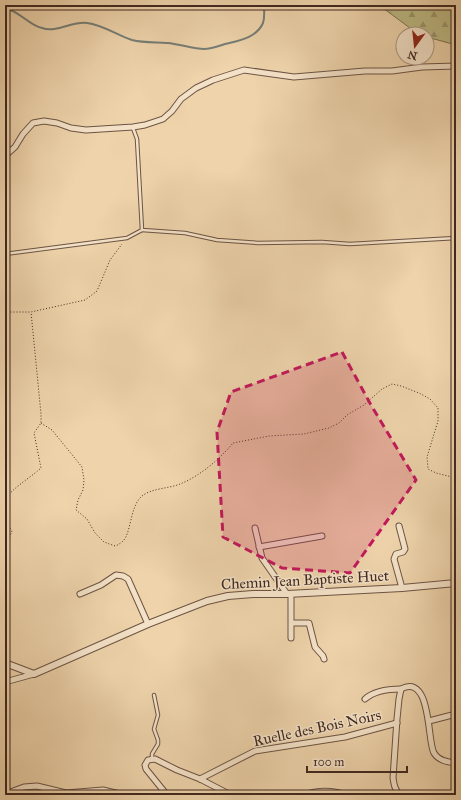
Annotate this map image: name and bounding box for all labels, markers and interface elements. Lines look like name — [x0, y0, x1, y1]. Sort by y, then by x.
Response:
north arrow — [395, 26, 435, 66]
text: N — [406, 48, 419, 63]
street label: Chemin Jean Baptiste Huet — [220, 567, 390, 594]
street label: Ruelle des Bois Noirs — [251, 706, 383, 750]
scale bar — [307, 748, 407, 774]
text: 100 m — [313, 755, 344, 769]

